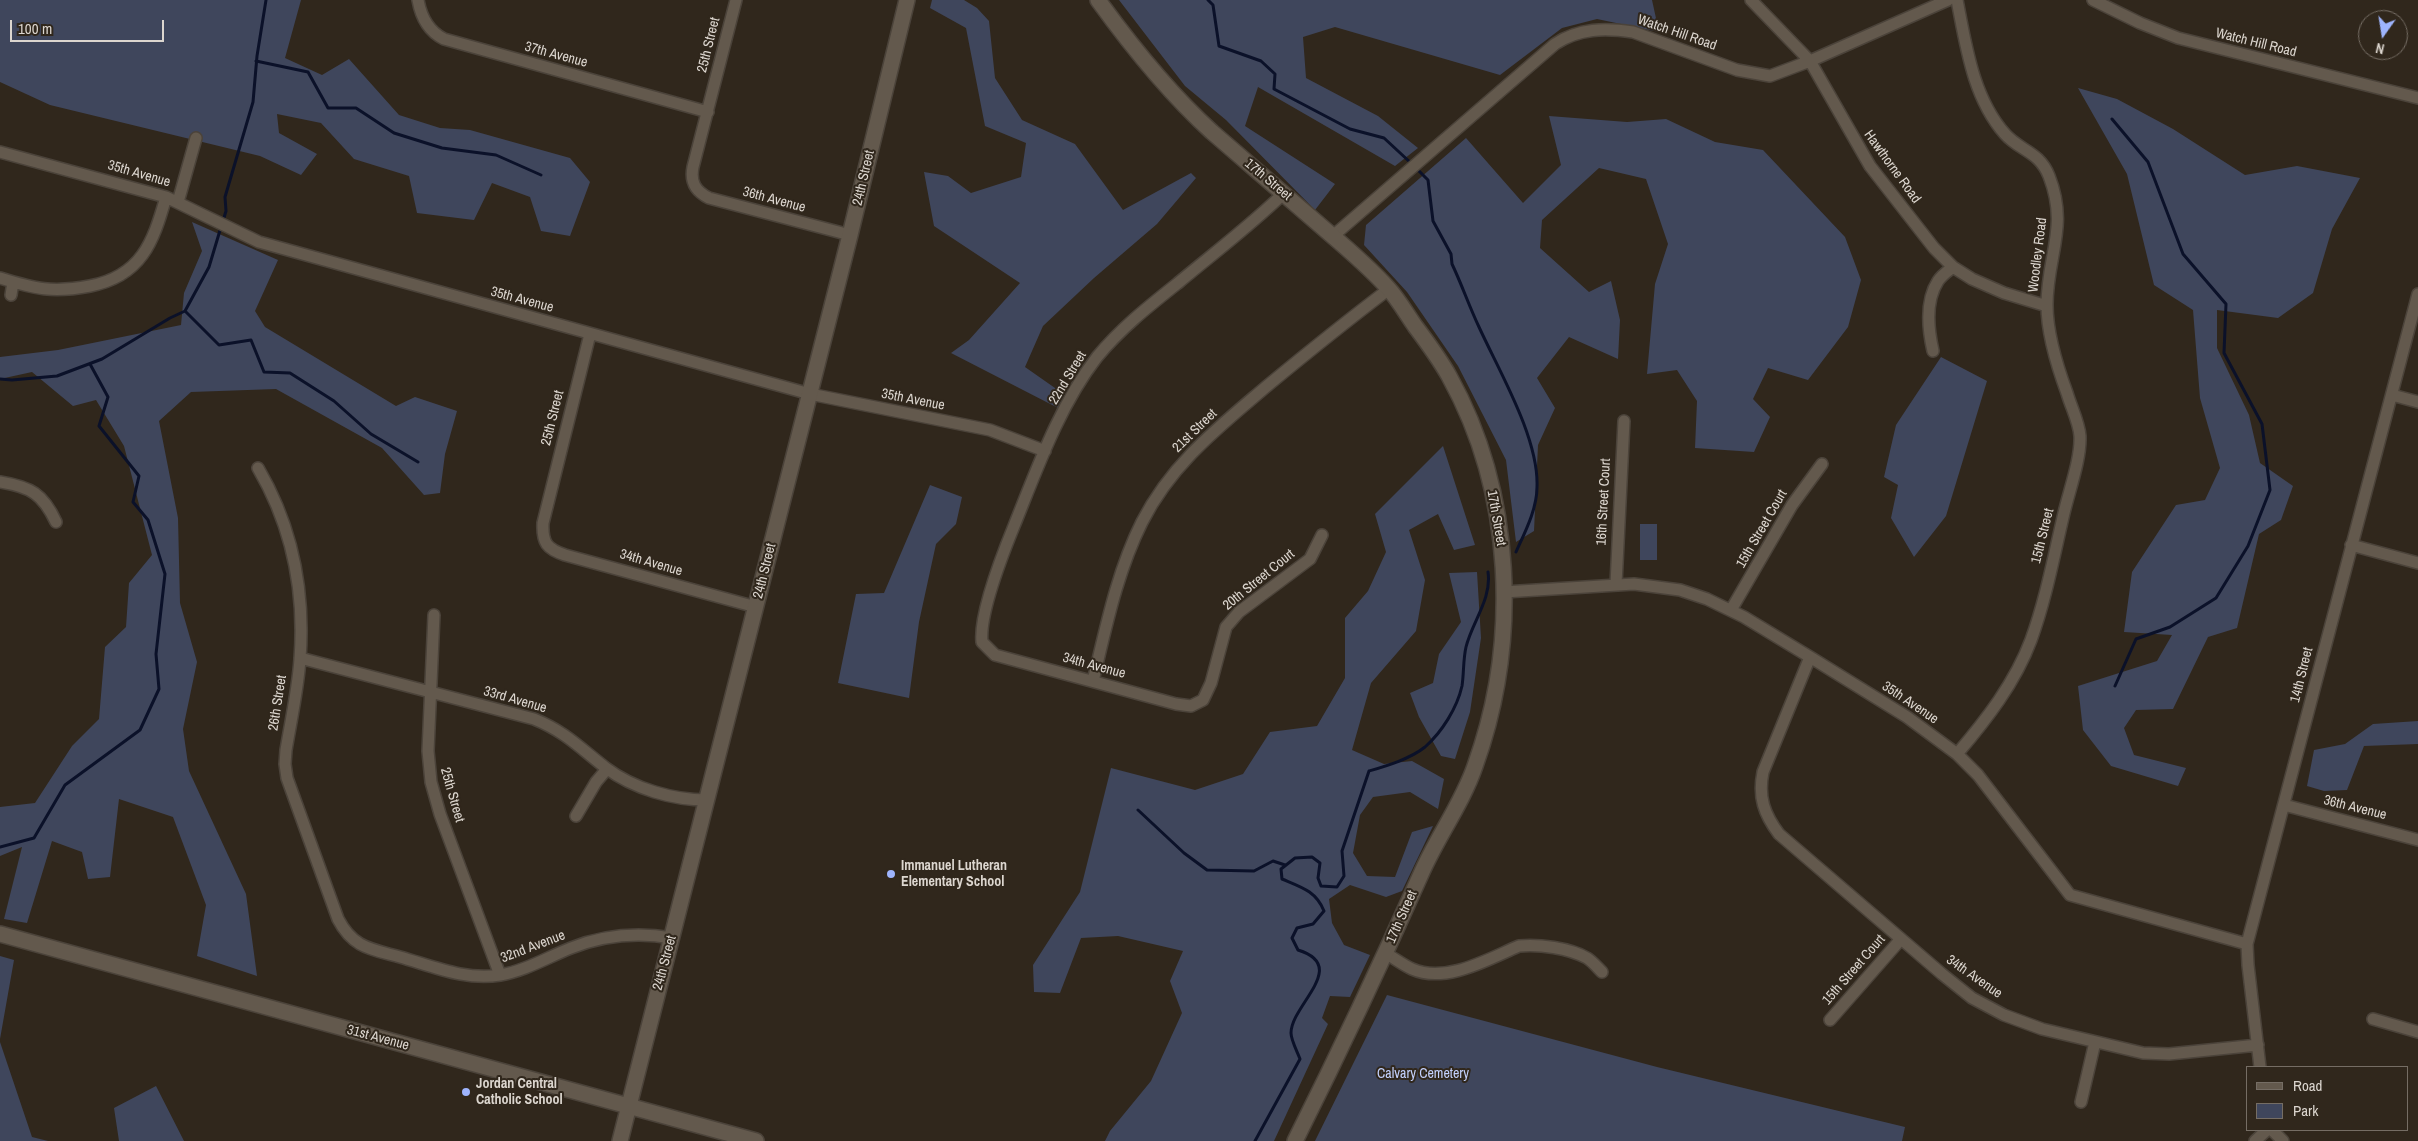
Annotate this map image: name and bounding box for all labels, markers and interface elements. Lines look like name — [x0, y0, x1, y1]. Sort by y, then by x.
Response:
scale bar — [12, 10, 166, 42]
north arrow — [2358, 10, 2408, 60]
street label: Watch Hill Road — [1635, 12, 1719, 54]
street label: 25th Street — [694, 16, 724, 74]
text: 100 m — [18, 18, 52, 39]
street label: Watch Hill Road — [2214, 25, 2298, 61]
street label: 37th Avenue — [523, 39, 589, 71]
text: N — [2374, 39, 2386, 58]
street label: Hawthorne Road — [1860, 127, 1924, 207]
street label: 24th Street — [849, 149, 879, 207]
street label: 17th Street — [1241, 156, 1295, 204]
street label: 35th Avenue — [106, 157, 172, 191]
street label: 36th Avenue — [741, 184, 807, 216]
street label: Woodley Road — [2025, 217, 2051, 293]
street label: 35th Avenue — [489, 284, 555, 316]
street label: 22nd Street — [1046, 348, 1090, 408]
street label: 35th Avenue — [880, 386, 946, 414]
street label: 25th Street — [538, 389, 568, 447]
street label: 21st Street — [1169, 406, 1221, 456]
street label: 16th Street Court — [1593, 458, 1615, 546]
street label: 15th Street Court — [1733, 487, 1791, 571]
street label: 17th Street — [1483, 489, 1509, 547]
street label: 15th Street — [2028, 507, 2058, 565]
street label: 24th Street — [750, 542, 780, 600]
street label: 34th Avenue — [618, 546, 684, 580]
street label: 20th Street Court — [1220, 546, 1298, 614]
street label: 14th Street — [2287, 646, 2317, 704]
street label: 34th Avenue — [1061, 650, 1127, 682]
street label: 26th Street — [265, 674, 291, 732]
street label: 35th Avenue — [1879, 678, 1941, 728]
street label: 33rd Avenue — [481, 683, 549, 717]
street label: 25th Street — [436, 766, 468, 824]
street label: 36th Avenue — [2322, 792, 2388, 824]
place label: Immanuel Lutheran Elementary School — [901, 858, 1007, 890]
marker: Immanuel Lutheran Elementary School — [885, 868, 897, 880]
street label: 17th Street — [1383, 888, 1421, 946]
street label: 32nd Avenue — [498, 927, 568, 967]
street label: 15th Street Court — [1819, 931, 1889, 1009]
street label: 24th Street — [650, 934, 680, 992]
street label: 34th Avenue — [1943, 952, 2005, 1002]
street label: 31st Avenue — [345, 1022, 411, 1054]
park label: Calvary Cemetery — [1377, 1066, 1469, 1082]
legend — [2246, 1066, 2408, 1131]
text: Road — [2293, 1075, 2322, 1096]
place label: Jordan Central Catholic School — [476, 1076, 563, 1108]
marker: Jordan Central Catholic School — [460, 1086, 472, 1098]
text: Park — [2293, 1100, 2318, 1121]

